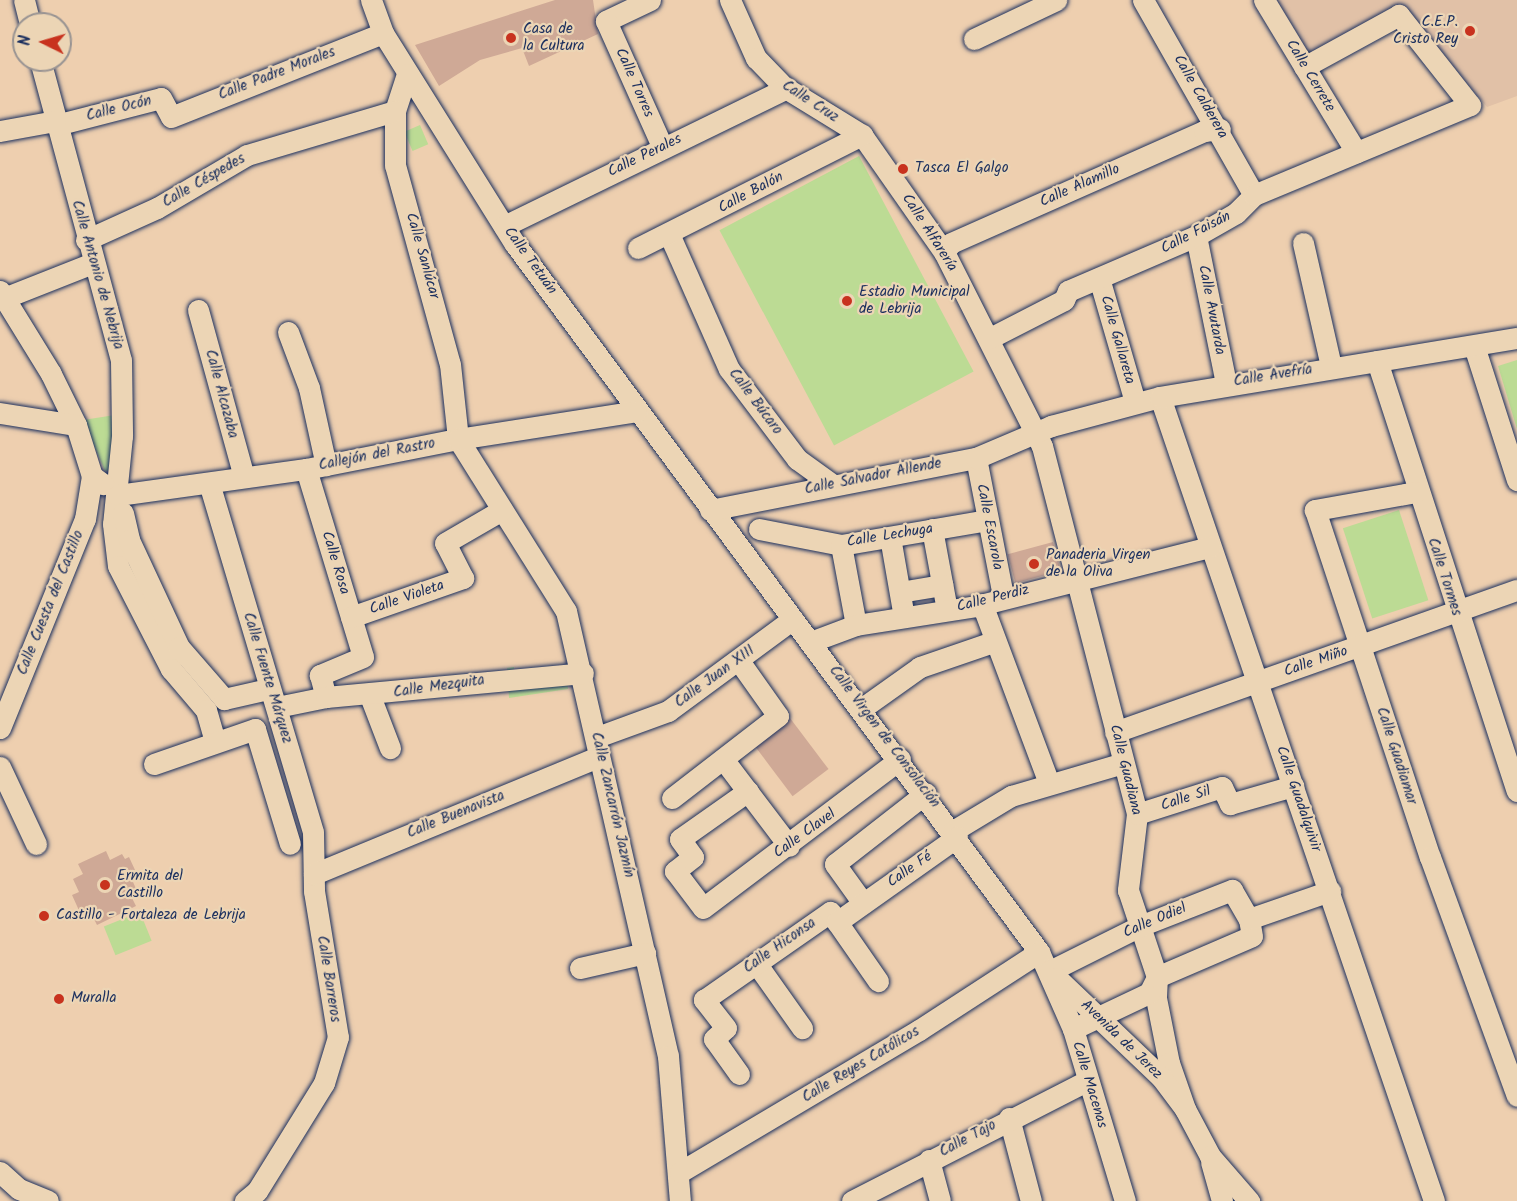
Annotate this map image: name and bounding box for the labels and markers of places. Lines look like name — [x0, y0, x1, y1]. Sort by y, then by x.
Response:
place label: C.E.P. Cristo Rey — [1393, 13, 1458, 48]
place label: Casa de la Cultura — [523, 20, 585, 55]
marker: C.E.P. Cristo Rey — [1463, 24, 1477, 38]
marker: Casa de la Cultura — [504, 31, 518, 45]
place label: Tasca El Galgo — [915, 160, 1008, 178]
marker: Tasca El Galgo — [896, 162, 910, 176]
place label: Estadio Municipal de Lebrija — [859, 283, 970, 318]
marker: Estadio Municipal de Lebrija — [840, 294, 854, 308]
place label: Panaderia Virgen de la Oliva — [1046, 546, 1150, 581]
marker: Panaderia Virgen de la Oliva — [1027, 557, 1041, 571]
place label: Ermita del Castillo — [117, 867, 183, 902]
marker: Ermita del Castillo — [98, 878, 112, 892]
place label: Castillo - Fortaleza de Lebrija — [56, 907, 246, 925]
marker: Castillo - Fortaleza de Lebrija — [37, 909, 51, 923]
place label: Muralla — [71, 990, 116, 1008]
marker: Muralla — [52, 992, 66, 1006]

